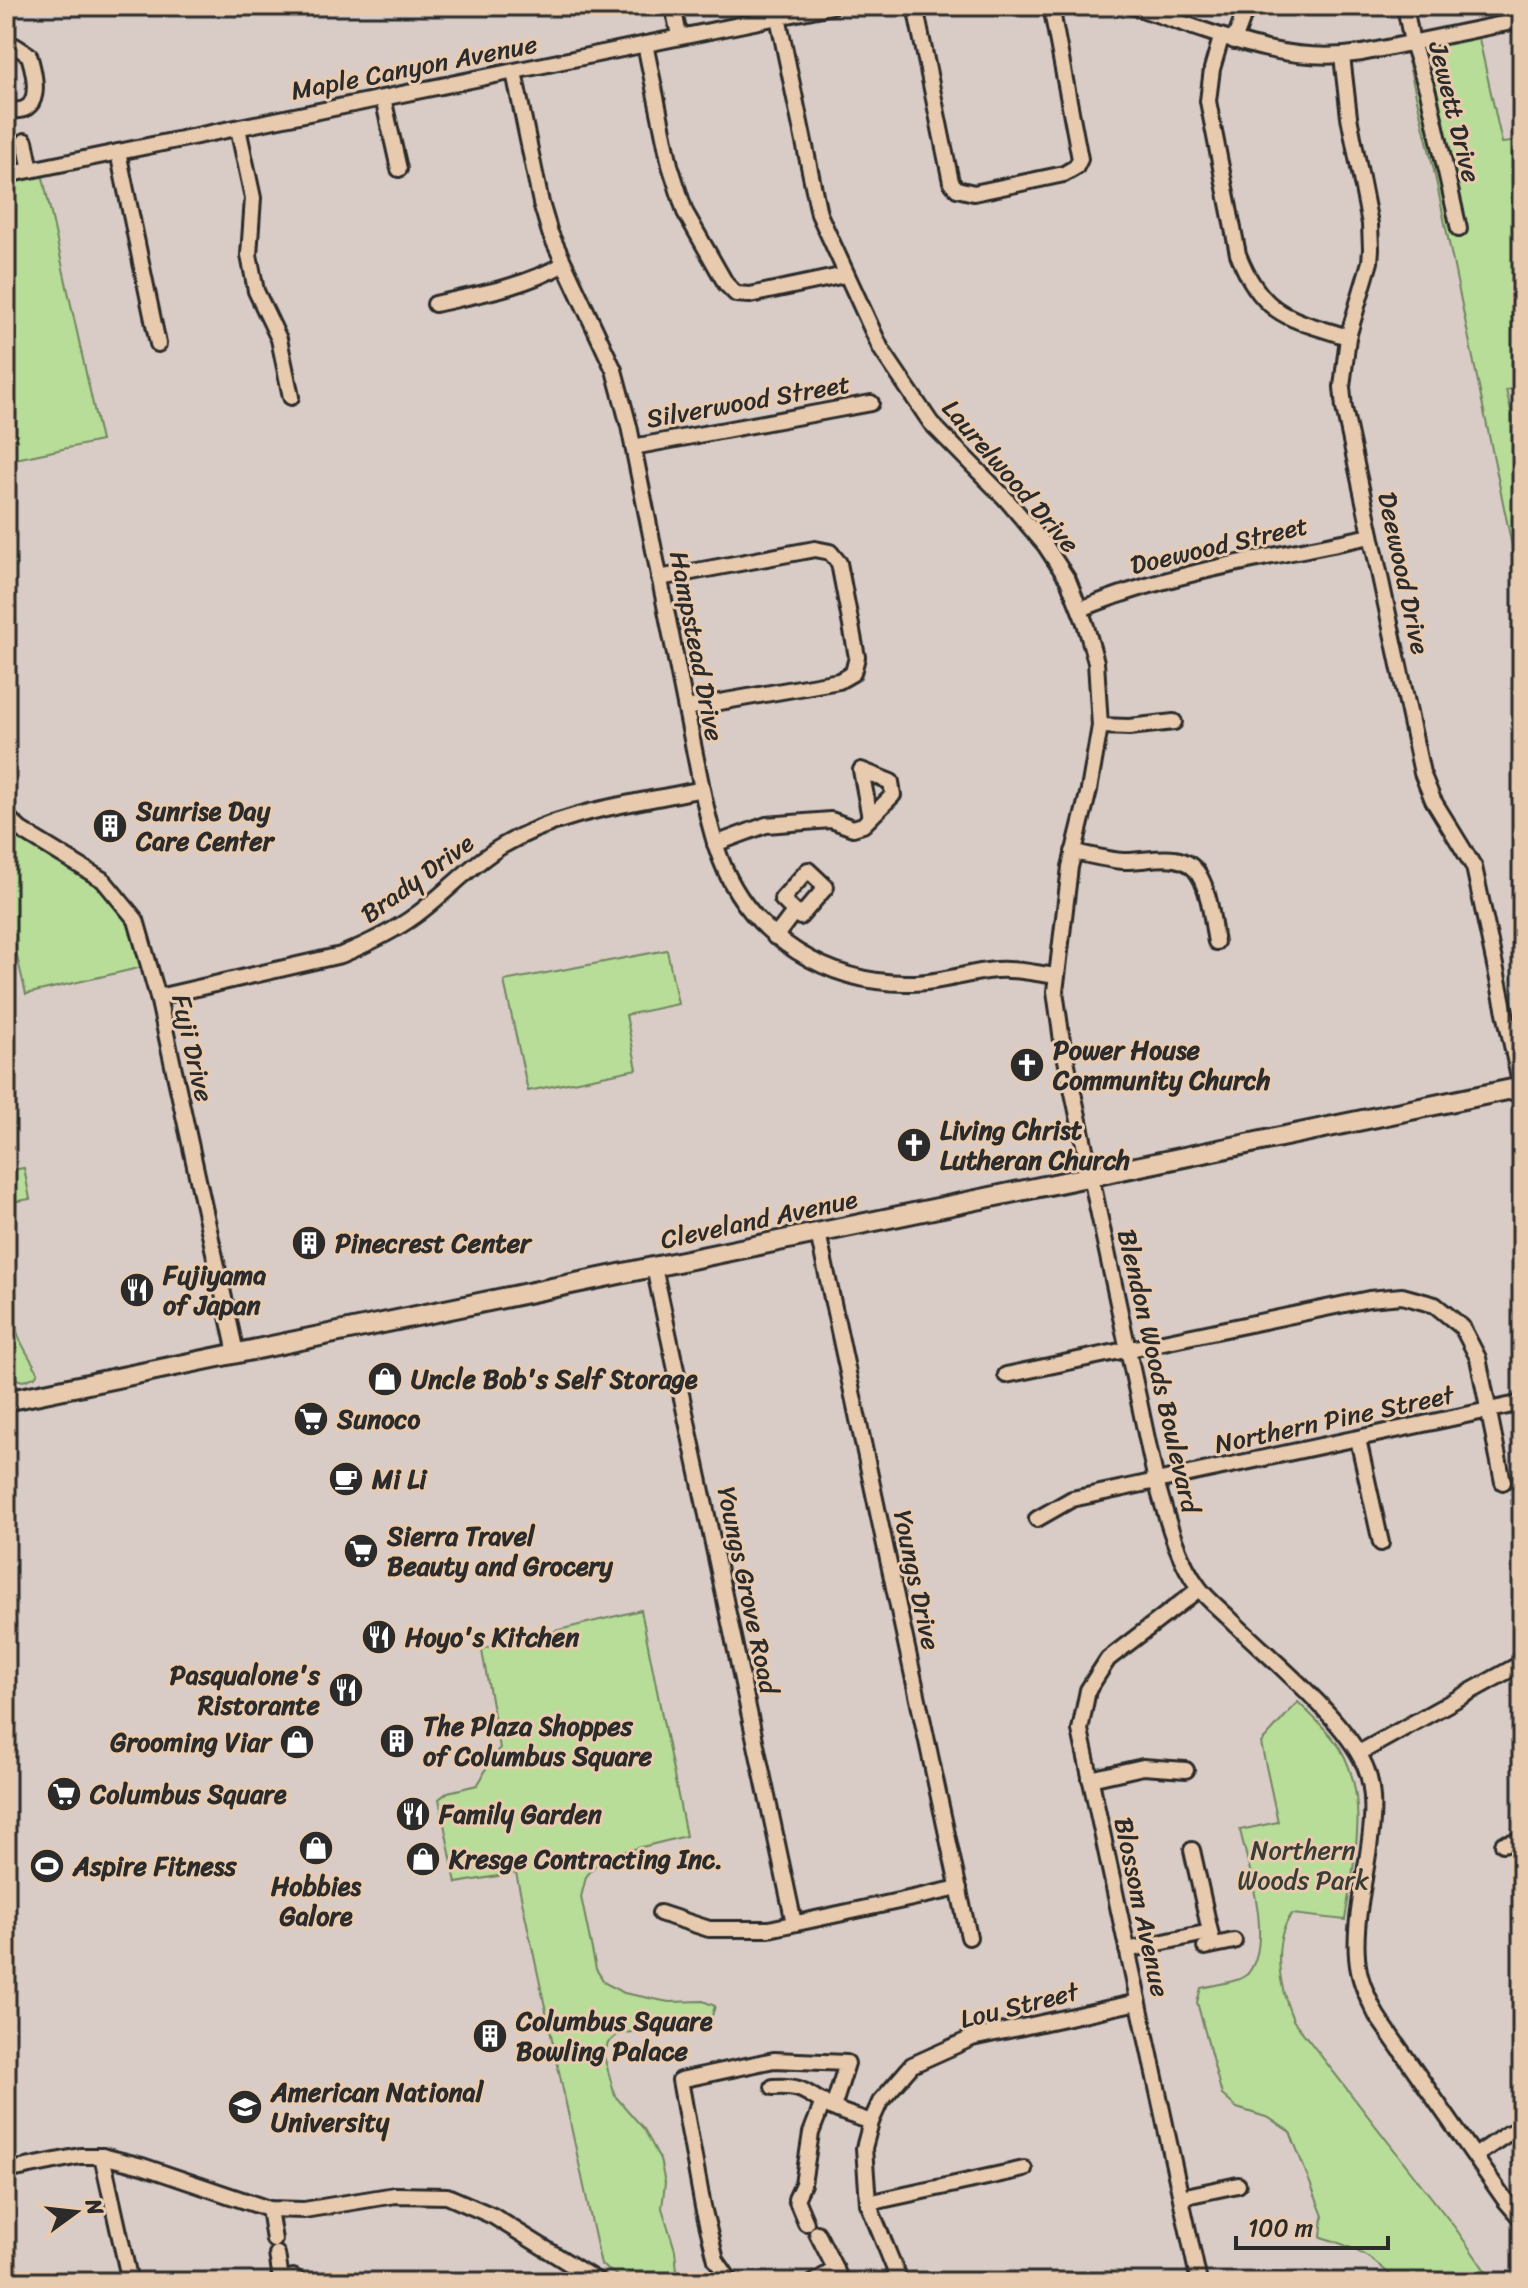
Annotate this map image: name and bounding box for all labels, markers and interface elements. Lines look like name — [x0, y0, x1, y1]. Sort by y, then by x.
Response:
street label: Maple Canyon Avenue — [287, 21, 541, 113]
street label: Jewett Drive — [1415, 36, 1495, 187]
street label: Silverwood Street — [642, 360, 854, 442]
street label: Laurelwood Drive — [930, 388, 1092, 564]
street label: Deewood Drive — [1364, 488, 1444, 659]
street label: Doewood Street — [1125, 502, 1313, 588]
street label: Hampstead Drive — [656, 547, 738, 745]
place label: Sunrise Day Care Center — [135, 788, 276, 864]
building icon: Sunrise Day Care Center — [91, 807, 129, 845]
street label: Brady Drive — [350, 820, 484, 935]
street label: Fuji Drive — [158, 990, 228, 1106]
place label: Power House Community Church — [1052, 1027, 1271, 1103]
church icon: Power House Community Church — [1008, 1046, 1046, 1084]
place label: Living Christ Lutheran Church — [940, 1107, 1130, 1183]
church icon: Living Christ Lutheran Church — [895, 1126, 933, 1164]
street label: Cleveland Avenue — [656, 1176, 862, 1262]
place label: Pinecrest Center — [335, 1220, 533, 1266]
building icon: Pinecrest Center — [290, 1224, 328, 1262]
street label: Blendon Woods Boulevard — [1104, 1224, 1215, 1520]
place label: Fujiyama of Japan — [162, 1252, 266, 1328]
restaurant icon: Fujiyama of Japan — [118, 1271, 156, 1309]
place label: Uncle Bob's Self Storage — [411, 1356, 698, 1402]
shop icon: Uncle Bob's Self Storage — [366, 1360, 404, 1398]
street label: Northern Pine Street — [1210, 1371, 1459, 1467]
place label: Sunoco — [336, 1396, 420, 1442]
supermarket icon: Sunoco — [292, 1400, 330, 1438]
place label: Mi Li — [371, 1456, 428, 1502]
cafe icon: Mi Li — [327, 1460, 365, 1498]
street label: Youngs Grove Road — [704, 1482, 793, 1700]
street label: Youngs Drive — [880, 1506, 954, 1654]
place label: Sierra Travel Beauty and Grocery — [386, 1513, 613, 1589]
supermarket icon: Sierra Travel Beauty and Grocery — [342, 1532, 380, 1570]
place label: Hoyo's Kitchen — [405, 1614, 580, 1660]
restaurant icon: Hoyo's Kitchen — [360, 1618, 398, 1656]
place label: Pasqualone's Ristorante — [170, 1652, 321, 1728]
restaurant icon: Pasqualone's Ristorante — [327, 1671, 365, 1709]
place label: The Plaza Shoppes of Columbus Square — [423, 1703, 653, 1779]
place label: Grooming Viar — [110, 1719, 273, 1765]
building icon: The Plaza Shoppes of Columbus Square — [378, 1722, 416, 1760]
shop icon: Grooming Viar — [278, 1723, 316, 1761]
place label: Columbus Square — [89, 1771, 287, 1817]
supermarket icon: Columbus Square — [45, 1775, 83, 1813]
place label: Family Garden — [438, 1791, 603, 1837]
restaurant icon: Family Garden — [394, 1795, 432, 1833]
street label: Blossom Avenue — [1101, 1813, 1183, 2001]
park label: Northern Woods Park — [1237, 1827, 1369, 1903]
shop icon: Hobbies Galore — [297, 1829, 335, 1867]
place label: Kresge Contracting Inc. — [448, 1836, 723, 1882]
shop icon: Kresge Contracting Inc. — [404, 1840, 442, 1878]
place label: Aspire Fitness — [72, 1843, 237, 1889]
sports icon: Aspire Fitness — [28, 1847, 66, 1885]
place label: Hobbies Galore — [271, 1863, 362, 1939]
street label: Lou Street — [955, 1968, 1085, 2042]
place label: Columbus Square Bowling Palace — [515, 1998, 713, 2074]
building icon: Columbus Square Bowling Palace — [471, 2017, 509, 2055]
place label: American National University — [270, 2069, 485, 2145]
school or university icon: American National University — [226, 2088, 264, 2126]
north arrow — [36, 2172, 116, 2252]
text: N — [74, 2194, 116, 2220]
scale bar — [1236, 2200, 1388, 2250]
text: 100 m — [1248, 2207, 1313, 2249]

